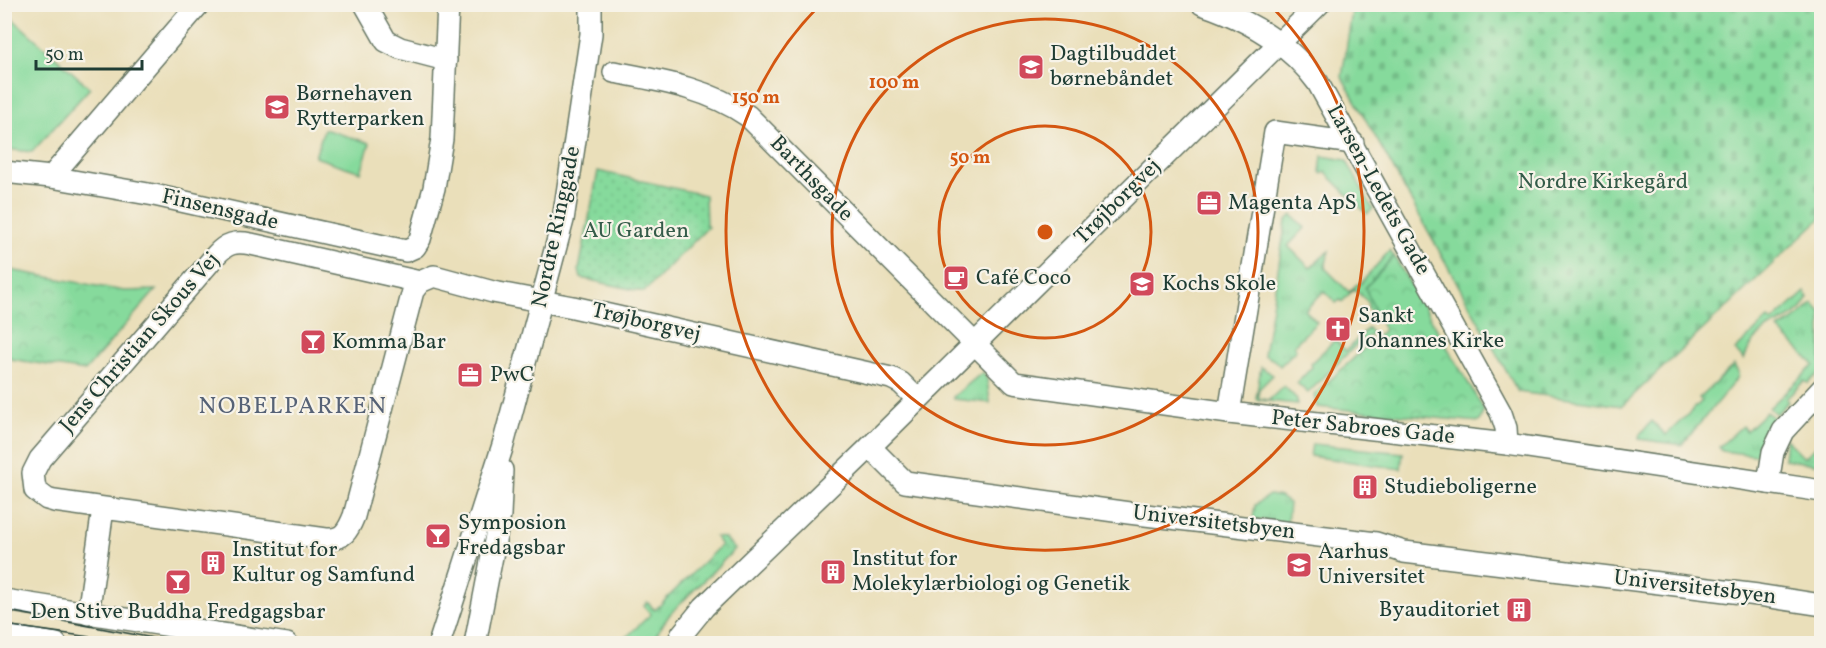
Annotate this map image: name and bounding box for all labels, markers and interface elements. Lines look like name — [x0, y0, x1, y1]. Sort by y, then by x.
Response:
scale bar — [36, 33, 142, 71]
place label: Dagtilbuddet børnebåndet — [1050, 39, 1177, 95]
text: 50 m — [45, 43, 84, 68]
school or university icon: Dagtilbuddet børnebåndet — [1016, 52, 1046, 82]
text: 100 m — [869, 71, 919, 96]
place label: Børnehaven Rytterparken — [296, 79, 425, 135]
text: 150 m — [732, 86, 780, 111]
school or university icon: Børnehaven Rytterparken — [262, 92, 292, 122]
street label: Larsen-Ledets Gade — [1318, 99, 1438, 281]
street label: Barthsgade — [762, 129, 860, 229]
street label: Nordre Ringgade — [525, 143, 589, 311]
text: 50 m — [950, 146, 990, 171]
street label: Trøjborgvej — [1068, 152, 1168, 252]
park label: Nordre Kirkegård — [1518, 167, 1688, 198]
street label: Finsensgade — [159, 182, 281, 238]
office icon: Magenta ApS — [1194, 188, 1224, 218]
place label: Magenta ApS — [1228, 188, 1357, 219]
park label: AU Garden — [583, 216, 689, 247]
centre of rings — [1035, 222, 1055, 242]
street label: Jens Christian Skous Vej — [53, 246, 227, 440]
cafe icon: Café Coco — [941, 263, 971, 293]
place label: Café Coco — [976, 263, 1071, 294]
school or university icon: Kochs Skole — [1127, 269, 1157, 299]
place label: Kochs Skole — [1162, 269, 1276, 300]
street label: Trøjborgvej — [588, 295, 704, 351]
place label: Sankt Johannes Kirke — [1358, 301, 1504, 357]
church icon: Sankt Johannes Kirke — [1323, 314, 1353, 344]
bar icon: Komma Bar — [298, 327, 328, 357]
place label: Komma Bar — [332, 327, 446, 358]
office icon: PwC — [455, 360, 485, 390]
place label: PwC — [490, 360, 534, 391]
district label: NOBELPARKEN — [198, 390, 388, 424]
street label: Peter Sabroes Gade — [1270, 403, 1456, 453]
building icon: Studieboligerne — [1350, 472, 1380, 502]
place label: Studieboligerne — [1384, 472, 1537, 503]
street label: Universitetsbyen — [1131, 498, 1297, 548]
place label: Symposion Fredagsbar — [458, 508, 567, 564]
bar icon: Symposion Fredagsbar — [423, 521, 453, 551]
place label: Institut for Kultur og Samfund — [232, 535, 415, 591]
place label: Aarhus Universitet — [1318, 537, 1426, 593]
place label: Institut for Molekylærbiologi og Genetik — [852, 544, 1130, 600]
building icon: Institut for Kultur og Samfund — [198, 548, 228, 578]
school or university icon: Aarhus Universitet — [1284, 550, 1314, 580]
building icon: Institut for Molekylærbiologi og Genetik — [818, 557, 848, 587]
street label: Universitetsbyen — [1612, 563, 1778, 613]
bar icon: Den Stive Buddha Fredgagsbar — [163, 567, 193, 597]
place label: Byauditoriet — [1379, 595, 1500, 626]
building icon: Byauditoriet — [1504, 595, 1534, 625]
place label: Den Stive Buddha Fredgagsbar — [31, 597, 325, 628]

